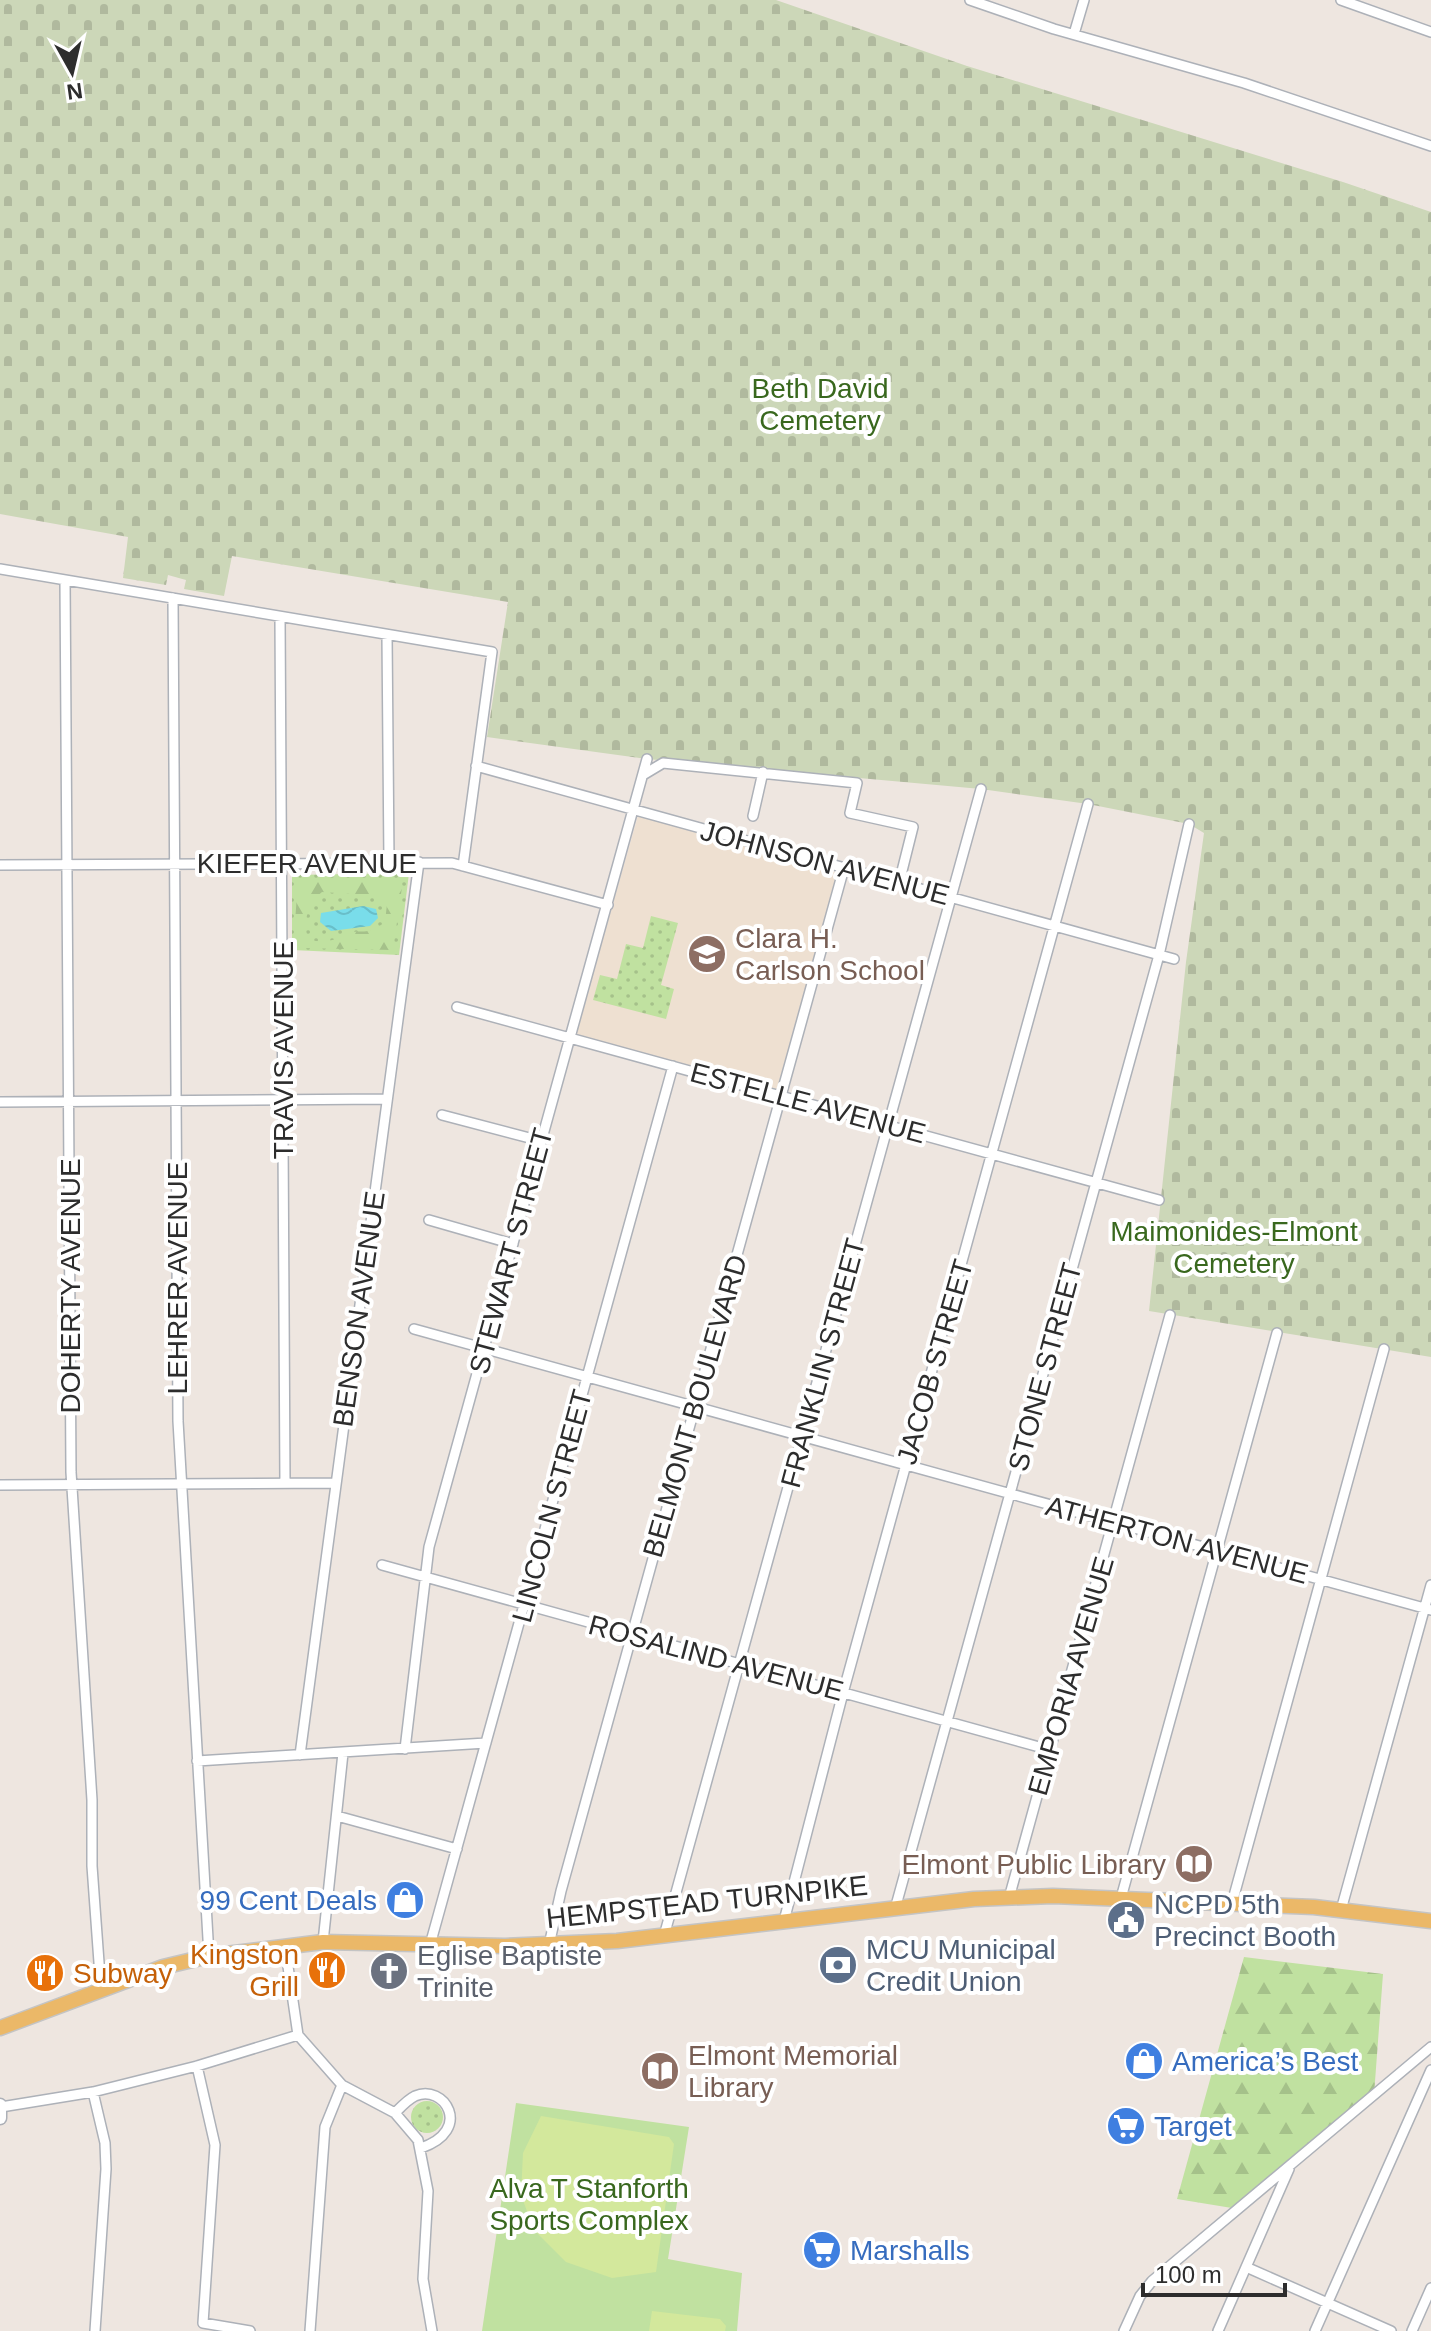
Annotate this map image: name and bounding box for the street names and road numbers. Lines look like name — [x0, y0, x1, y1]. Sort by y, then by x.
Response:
street label: JOHNSON AVENUE — [697, 815, 953, 911]
street label: KIEFER AVENUE — [197, 848, 417, 879]
street label: TRAVIS AVENUE — [268, 941, 299, 1159]
street label: ESTELLE AVENUE — [687, 1057, 929, 1149]
street label: STEWART STREET — [463, 1125, 559, 1377]
street label: DOHERTY AVENUE — [55, 1158, 86, 1414]
street label: LEHRER AVENUE — [162, 1162, 193, 1394]
street label: BENSON AVENUE — [327, 1189, 391, 1429]
street label: FRANKLIN STREET — [775, 1235, 871, 1491]
street label: BELMONT BOULEVARD — [637, 1251, 753, 1561]
street label: JACOB STREET — [891, 1256, 979, 1468]
street label: STONE STREET — [1002, 1260, 1088, 1474]
street label: LINCOLN STREET — [506, 1386, 598, 1626]
street label: ATHERTON AVENUE — [1042, 1490, 1312, 1590]
street label: EMPORIA AVENUE — [1022, 1553, 1120, 1799]
street label: ROSALIND AVENUE — [585, 1609, 847, 1707]
street label: HEMPSTEAD TURNPIKE — [545, 1870, 869, 1934]

